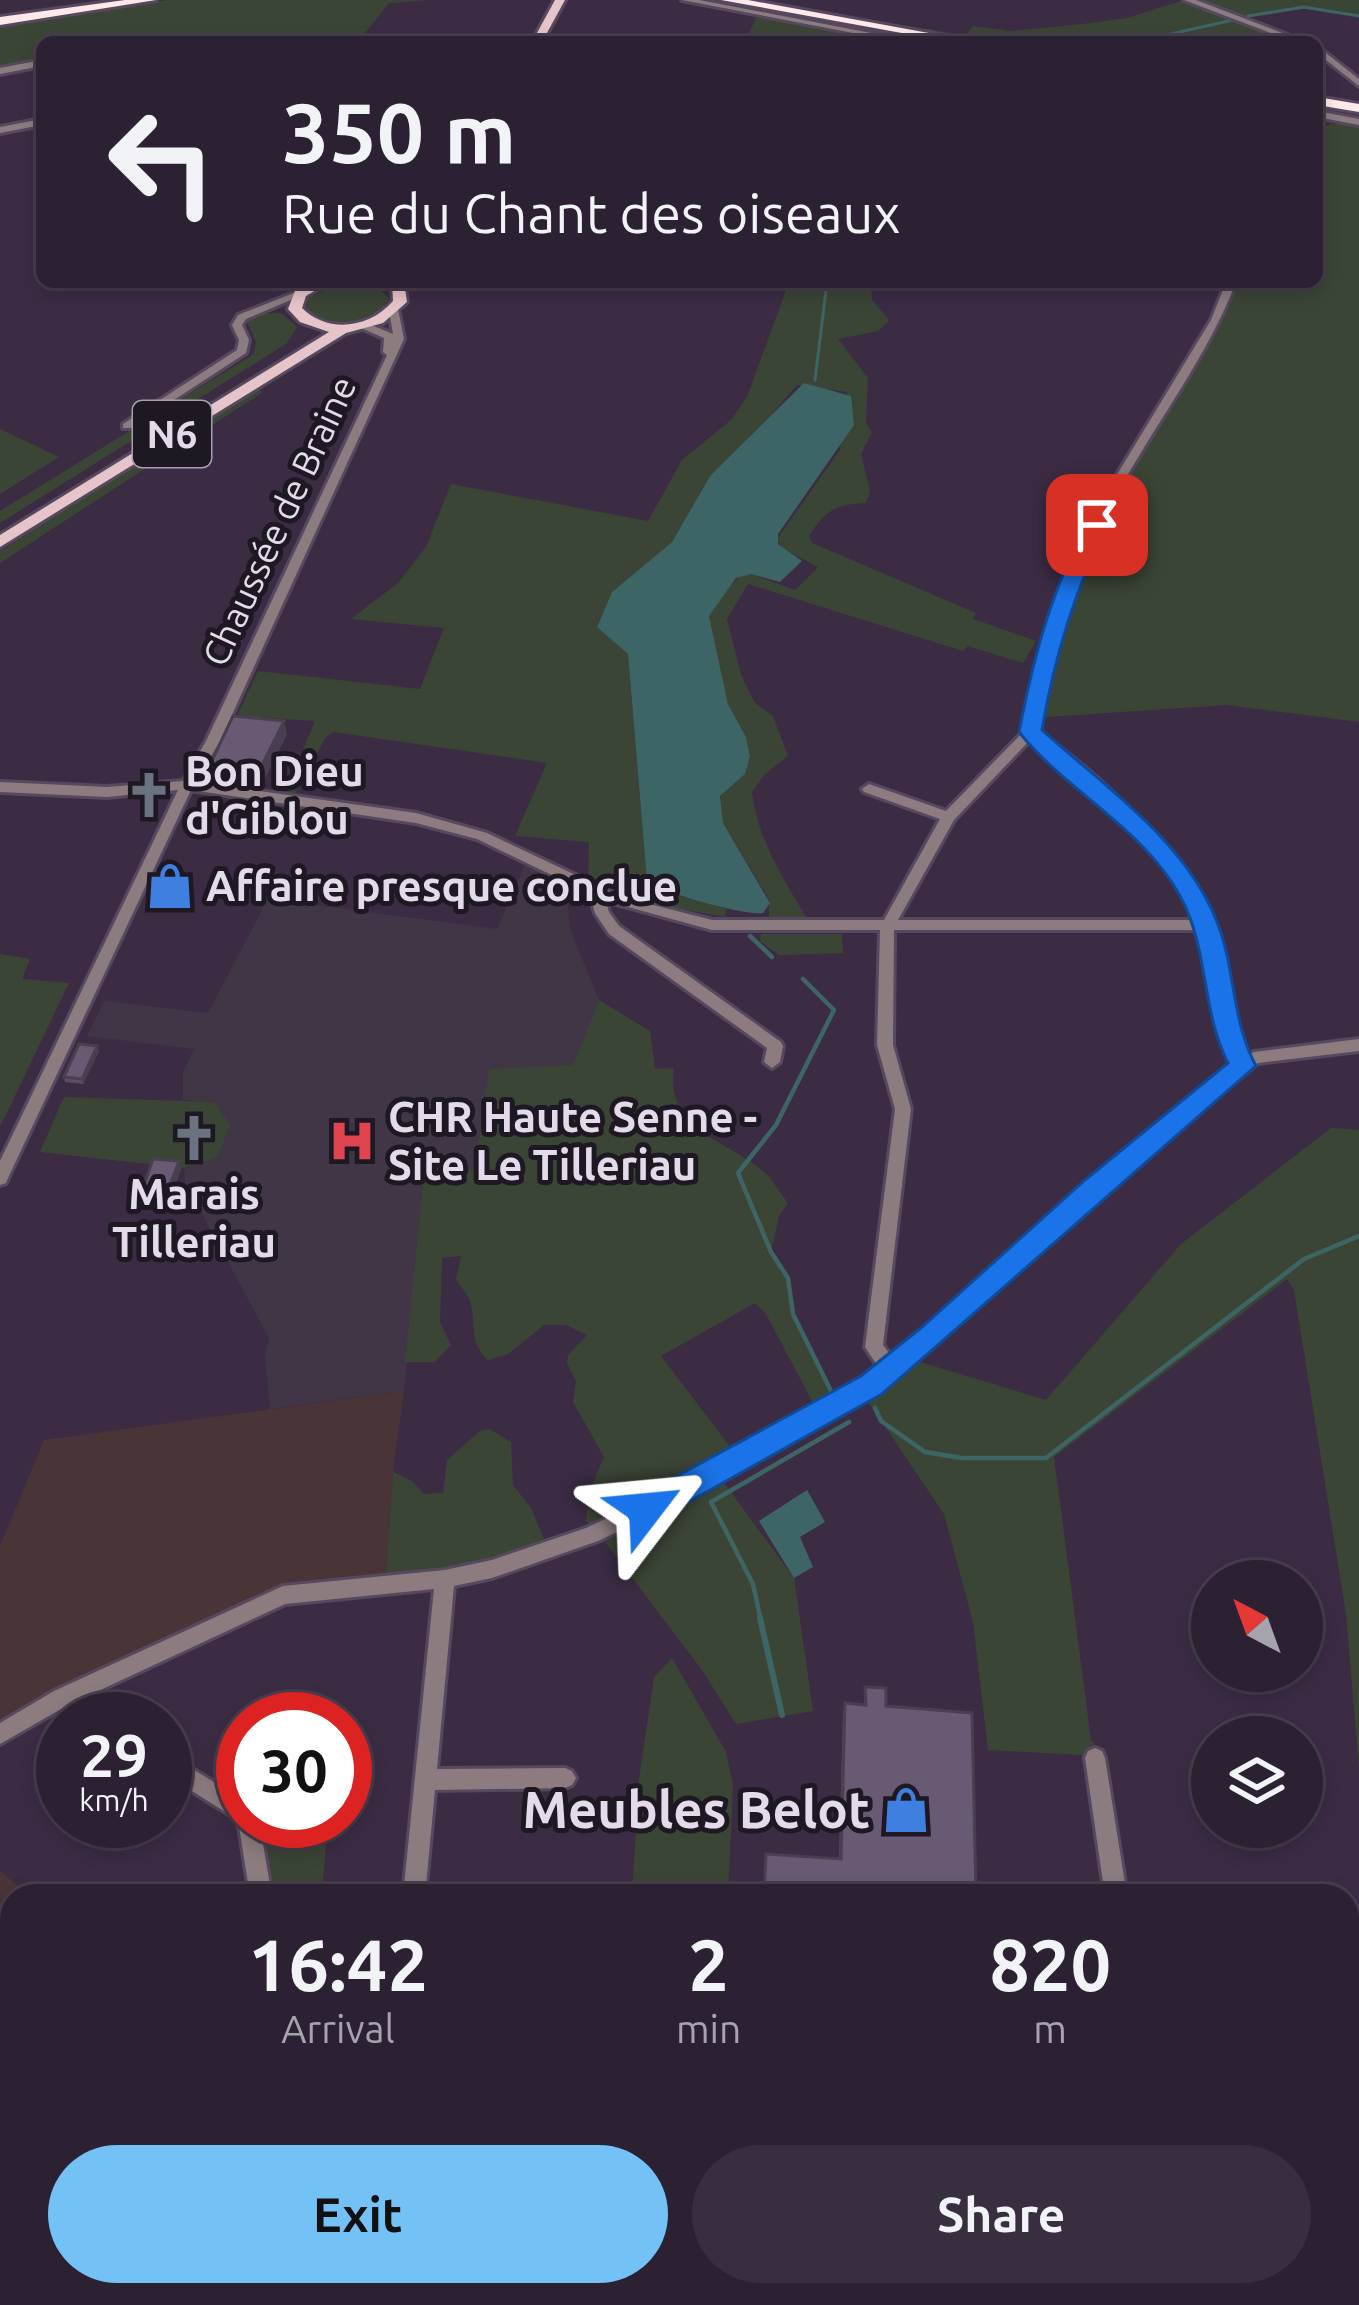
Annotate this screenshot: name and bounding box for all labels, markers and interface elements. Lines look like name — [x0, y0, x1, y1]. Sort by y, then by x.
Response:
icon: left — [84, 84, 240, 240]
text: 350 m — [282, 85, 516, 179]
text: Rue du Chant des oiseaux — [282, 183, 901, 243]
street label: Chaussée de Braine — [194, 370, 364, 672]
road number: N6 — [133, 401, 211, 467]
pin — [1046, 474, 1148, 576]
icon: arrive — [1064, 492, 1130, 558]
place label: Bon Dieu d'Giblou — [185, 747, 364, 842]
church icon: Bon Dieu d'Giblou — [124, 770, 174, 820]
shop icon: Affaire presque conclue — [145, 861, 195, 911]
place label: Affaire presque conclue — [206, 862, 677, 909]
place label: CHR Haute Senne - Site Le Tilleriau — [388, 1093, 757, 1188]
church icon: Marais Tilleriau — [169, 1113, 219, 1163]
hospital icon: CHR Haute Senne - Site Le Tilleriau — [327, 1116, 377, 1166]
place label: Marais Tilleriau — [112, 1170, 276, 1265]
position arrow — [583, 1446, 709, 1572]
north arrow — [1191, 1560, 1323, 1692]
map controls — [1191, 1560, 1323, 1848]
speed limit sign: 30 — [216, 1692, 372, 1848]
button: layers — [1191, 1716, 1323, 1848]
text: 29 — [80, 1721, 148, 1788]
place label: Meubles Belot — [523, 1780, 870, 1838]
text: km/h — [79, 1783, 149, 1817]
shop icon: Meubles Belot — [881, 1785, 931, 1835]
text: 16:42 — [248, 1924, 428, 2005]
text: 2 — [688, 1924, 729, 2005]
text: 820 — [989, 1924, 1111, 2005]
text: Arrival — [281, 2007, 395, 2050]
text: min — [676, 2007, 741, 2050]
text: m — [1033, 2007, 1067, 2050]
button: Exit — [48, 2145, 668, 2283]
button: Share — [692, 2145, 1311, 2283]

